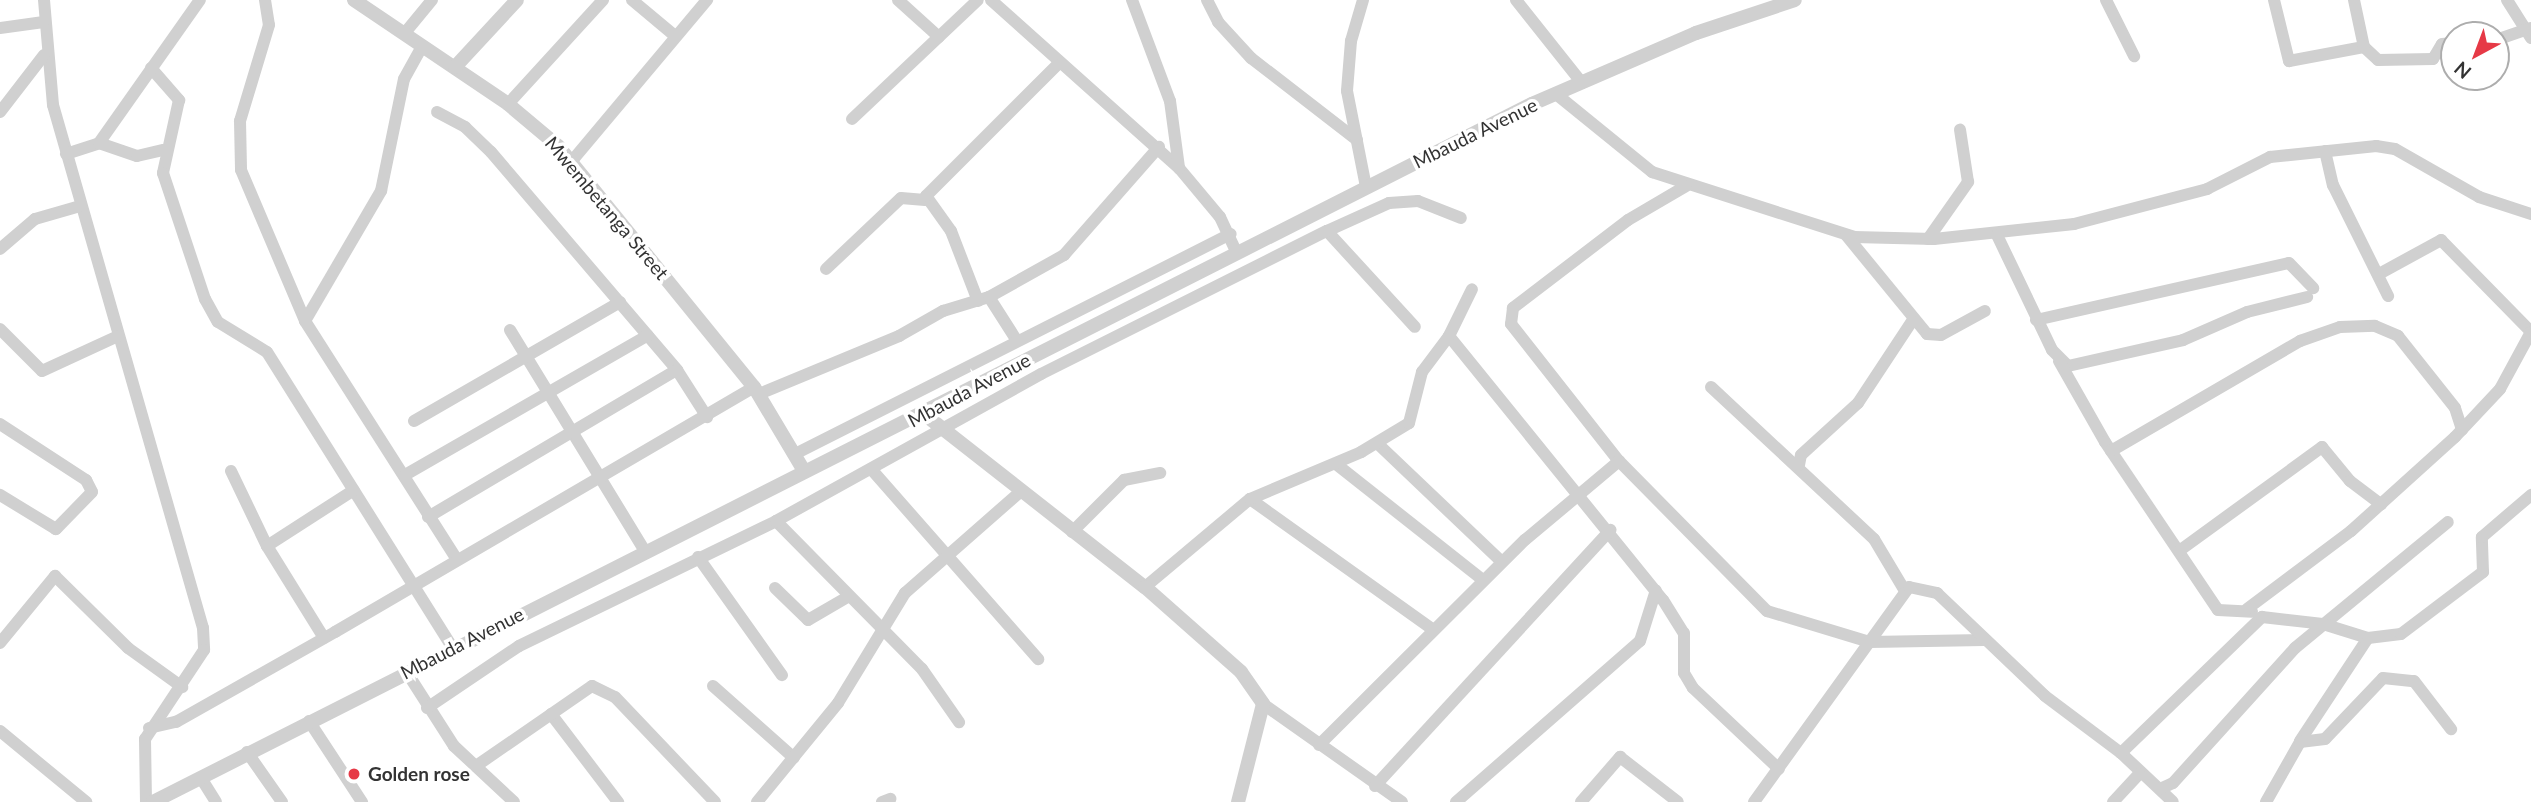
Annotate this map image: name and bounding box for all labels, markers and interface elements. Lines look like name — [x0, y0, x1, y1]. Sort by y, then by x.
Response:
north arrow — [2440, 21, 2510, 91]
text: N — [2449, 57, 2475, 84]
street label: Mbauda Avenue — [1409, 93, 1541, 173]
street label: Mwembetanga Street — [541, 132, 673, 284]
street label: Mbauda Avenue — [904, 348, 1034, 432]
street label: Mbauda Avenue — [396, 602, 528, 684]
place label: Golden rose — [368, 763, 470, 785]
marker: Golden rose — [346, 766, 362, 782]

